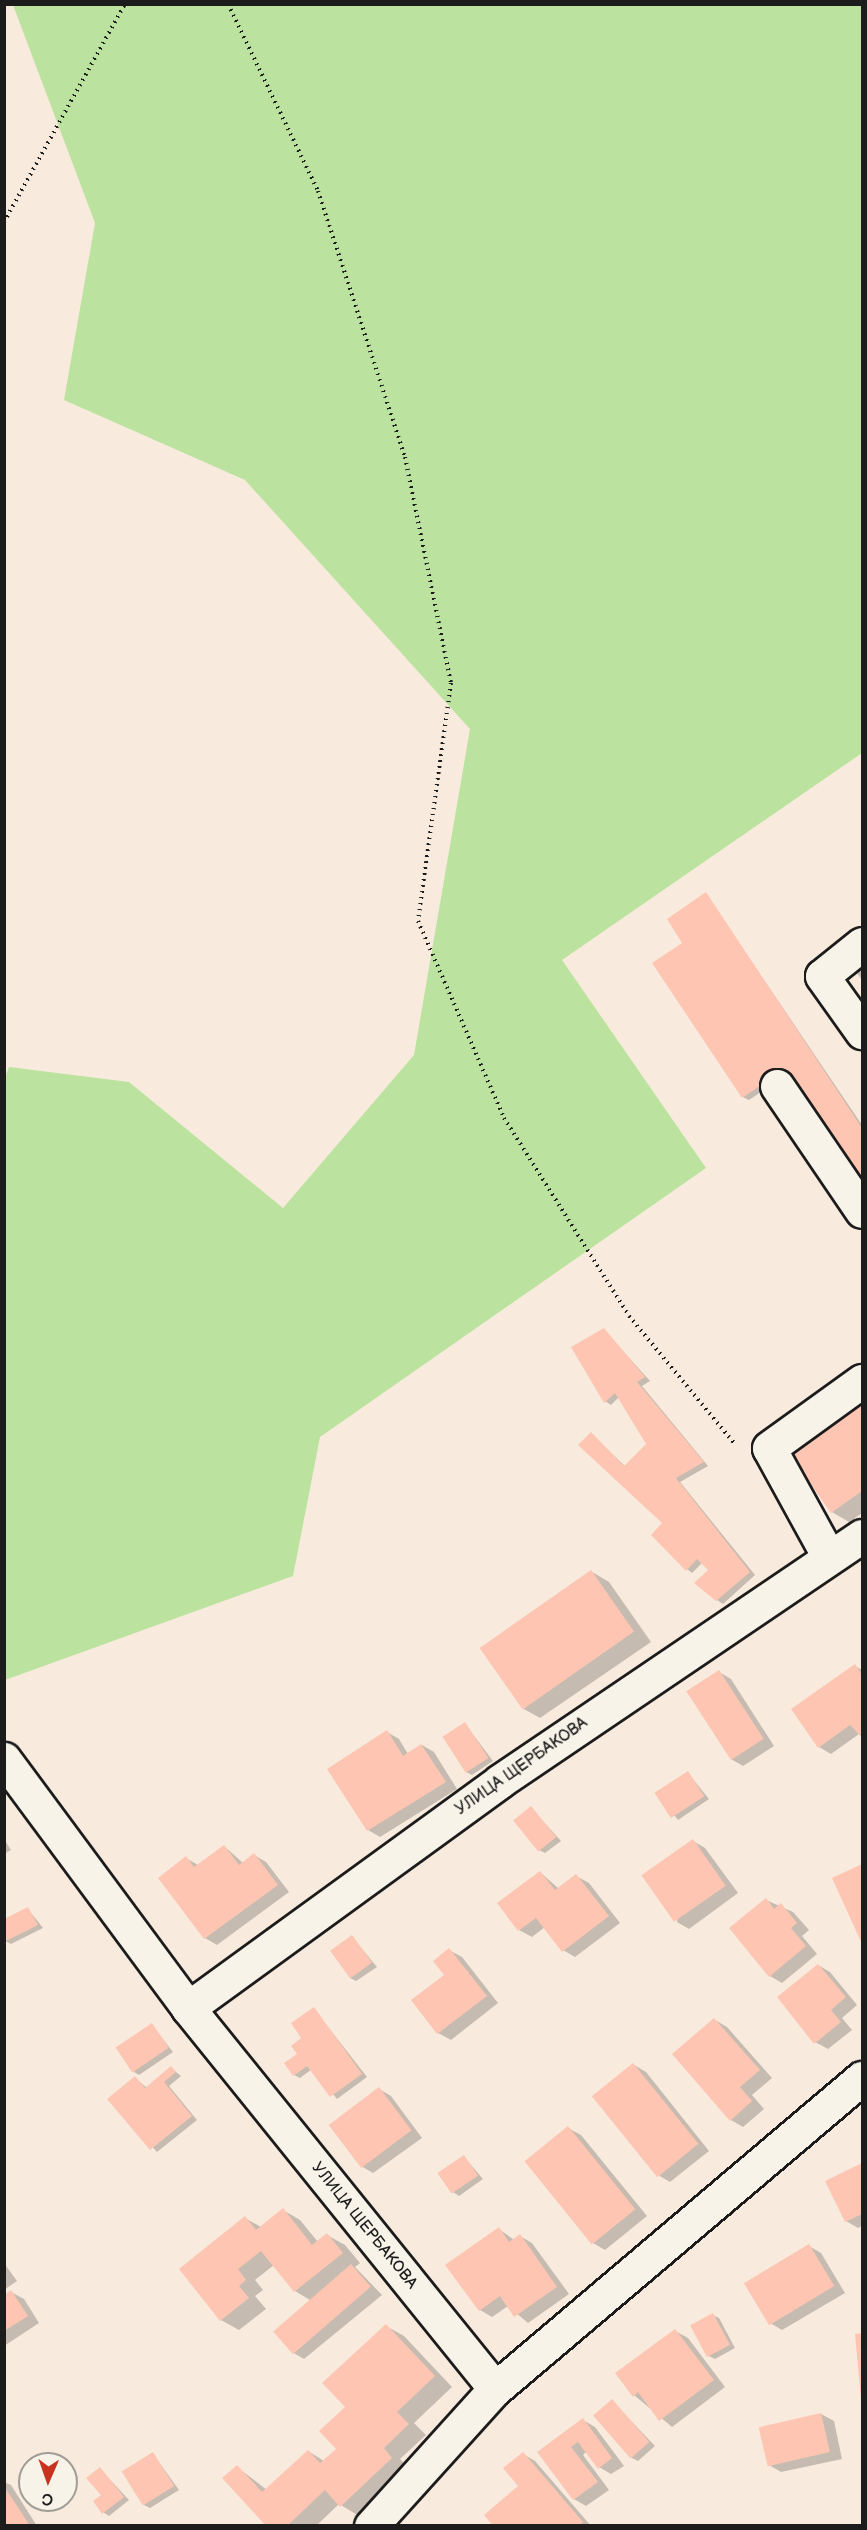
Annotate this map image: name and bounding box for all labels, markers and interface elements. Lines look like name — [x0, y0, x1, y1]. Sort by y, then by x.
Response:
street label: УЛИЦА ЩЕРБАКОВА — [452, 1714, 592, 1820]
street label: УЛИЦА ЩЕРБАКОВА — [307, 2159, 421, 2293]
north arrow — [18, 2452, 78, 2512]
text: С — [42, 2489, 53, 2508]

